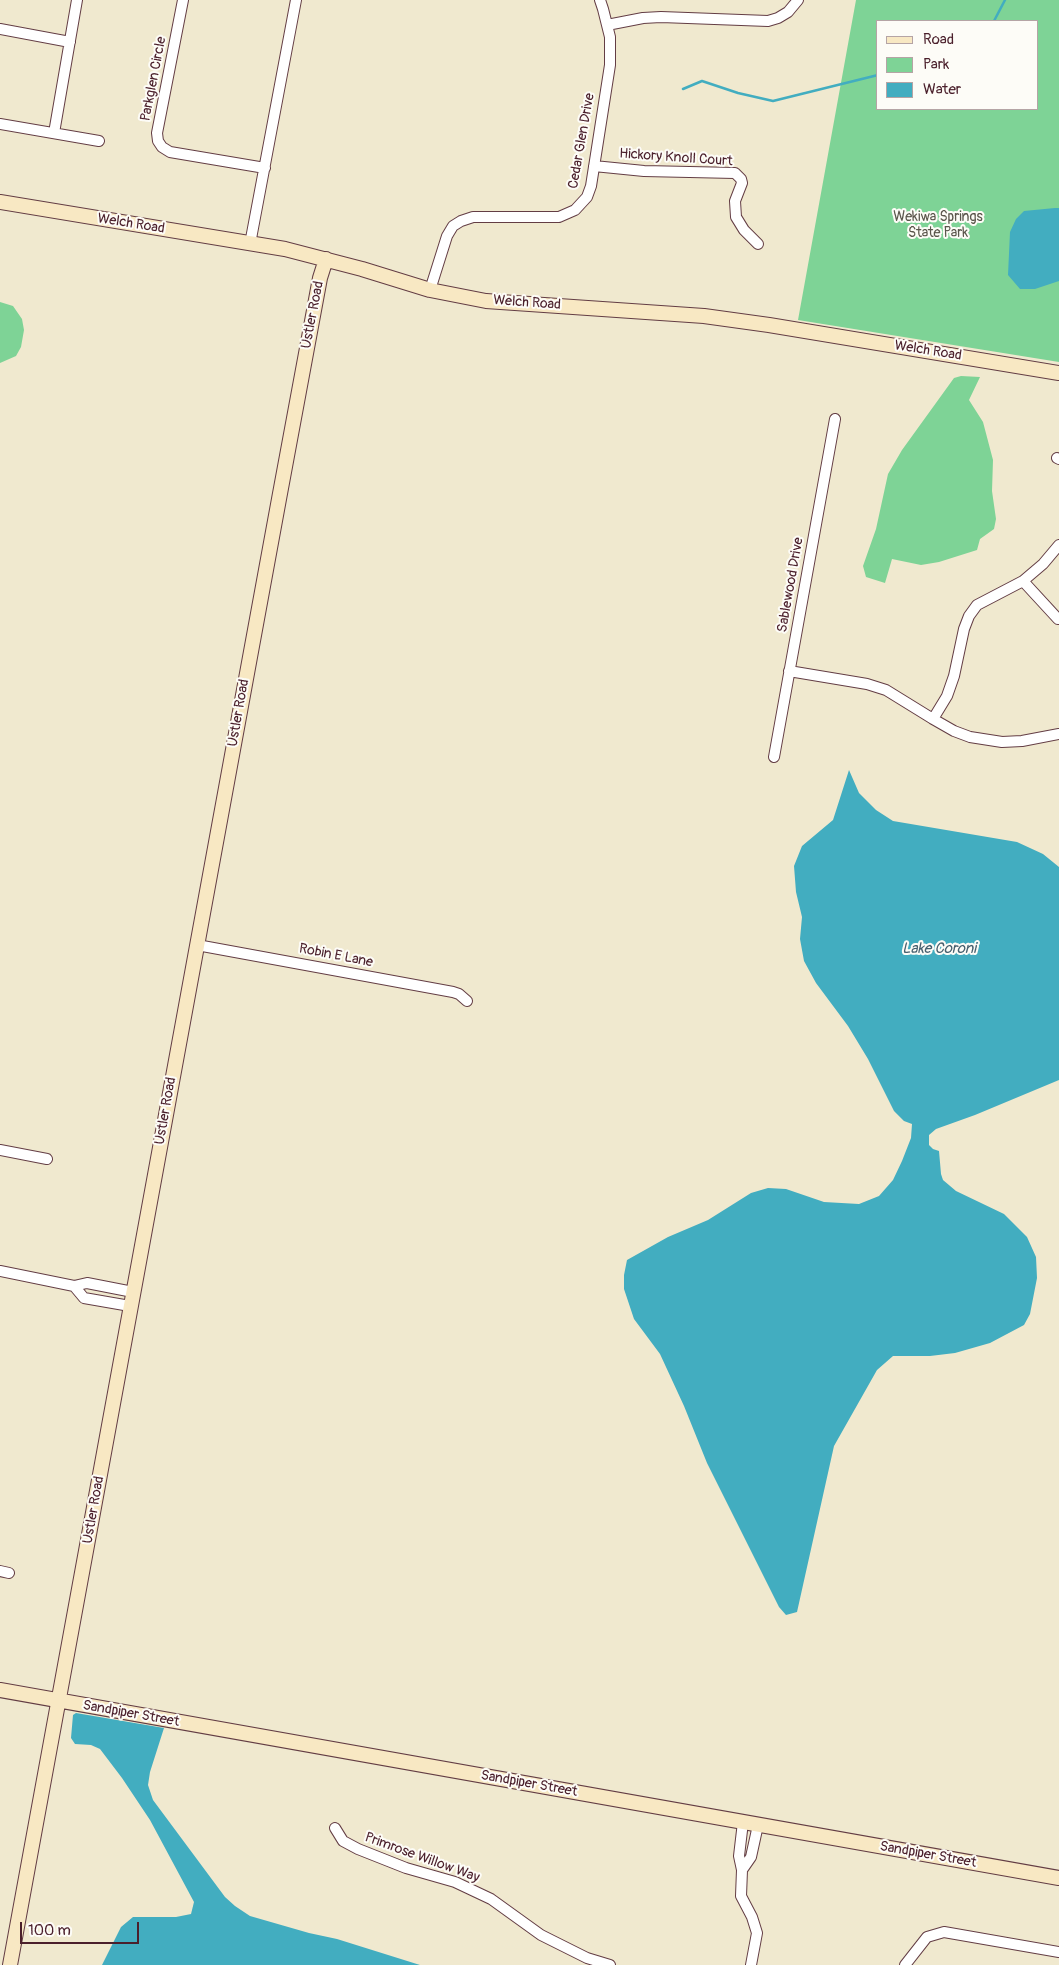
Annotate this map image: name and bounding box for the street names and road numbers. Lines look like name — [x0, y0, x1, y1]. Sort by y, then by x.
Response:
street label: Parkglen Circle — [138, 35, 170, 123]
street label: Cedar Glen Drive — [565, 92, 599, 190]
street label: Hickory Knoll Court — [619, 146, 733, 170]
street label: Welch Road — [96, 210, 166, 238]
street label: Ustler Road — [298, 280, 328, 350]
street label: Welch Road — [493, 292, 561, 314]
street label: Welch Road — [893, 337, 963, 365]
street label: Sablewood Drive — [774, 536, 808, 634]
street label: Ustler Road — [225, 678, 253, 748]
street label: Robin E Lane — [298, 941, 374, 971]
street label: Ustler Road — [152, 1076, 180, 1146]
street label: Ustler Road — [80, 1475, 108, 1545]
street label: Sandpiper Street — [81, 1697, 181, 1731]
street label: Sandpiper Street — [479, 1767, 579, 1801]
street label: Primrose Willow Way — [362, 1829, 482, 1887]
street label: Sandpiper Street — [878, 1838, 978, 1872]

